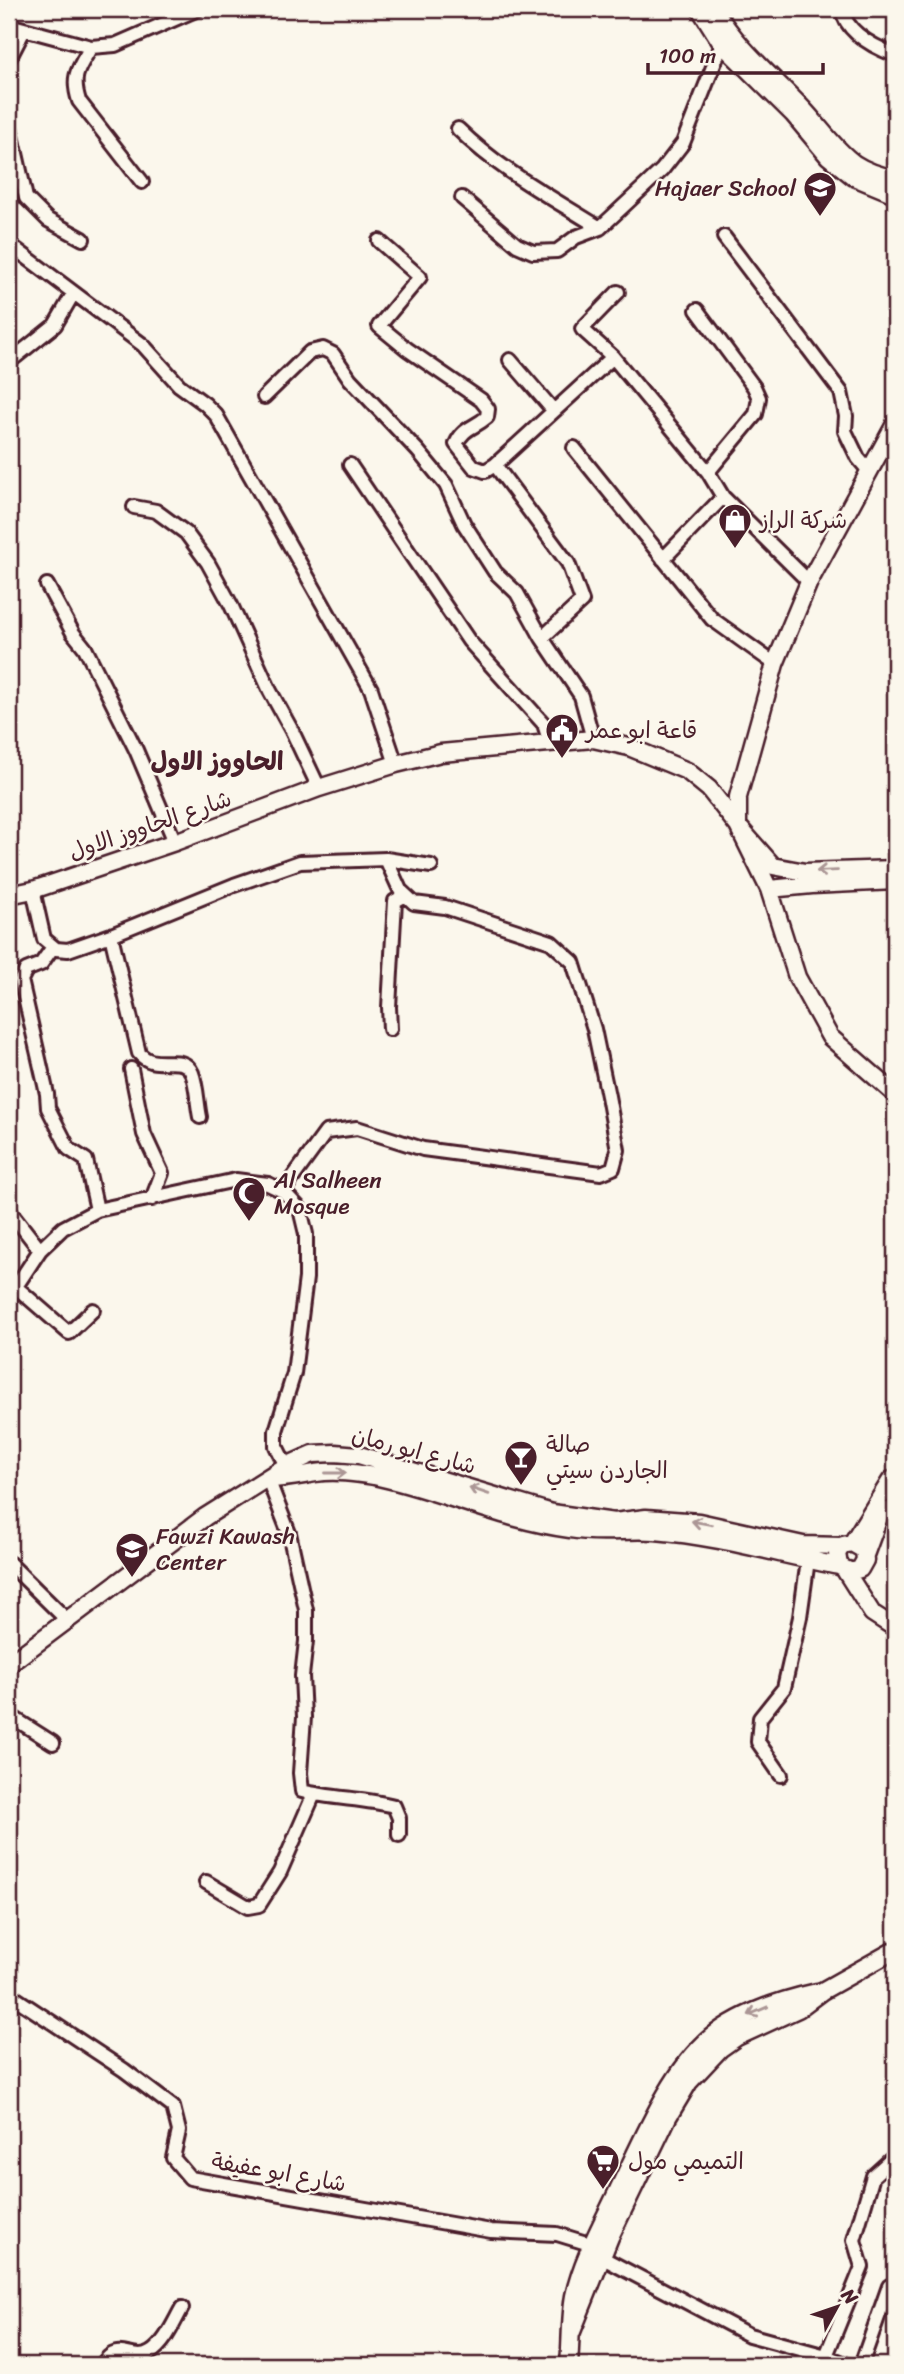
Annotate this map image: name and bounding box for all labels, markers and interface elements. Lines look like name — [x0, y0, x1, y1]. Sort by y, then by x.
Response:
scale bar — [648, 32, 824, 76]
text: 100 m — [659, 37, 716, 75]
place label: Hajaer School — [655, 168, 796, 209]
school or university icon: Hajaer School — [801, 169, 839, 218]
place label: شركة الراز — [758, 500, 847, 541]
shop icon: شركة الراز — [716, 501, 754, 550]
place label: قاعة ابو عمر — [584, 710, 697, 751]
public building icon: قاعة ابو عمر — [543, 711, 581, 760]
district label: الحاووز الاول — [150, 738, 284, 784]
street label: شارع الحاووز الاول — [63, 778, 237, 873]
one-way arrow — [816, 864, 839, 877]
place label: Al Salheen Mosque — [273, 1160, 382, 1227]
mosque icon: Al Salheen Mosque — [230, 1174, 268, 1223]
street label: شارع ابو رمان — [347, 1414, 481, 1487]
place label: صالة الجاردن سيتي — [546, 1424, 668, 1491]
bar icon: صالة الجاردن سيتي — [502, 1438, 540, 1487]
one-way arrow — [324, 1466, 347, 1480]
one-way arrow — [468, 1484, 490, 1497]
place label: Fawzi Kawash Center — [156, 1516, 295, 1583]
one-way arrow — [691, 1516, 714, 1529]
school or university icon: Fawzi Kawash Center — [113, 1530, 151, 1579]
one-way arrow — [747, 2006, 769, 2019]
street label: شارع ابو عفيفة — [208, 2140, 349, 2204]
place label: التميمي مول — [628, 2141, 744, 2182]
supermarket icon: التميمي مول — [584, 2142, 622, 2191]
north arrow — [802, 2272, 872, 2342]
text: N — [832, 2280, 867, 2313]

